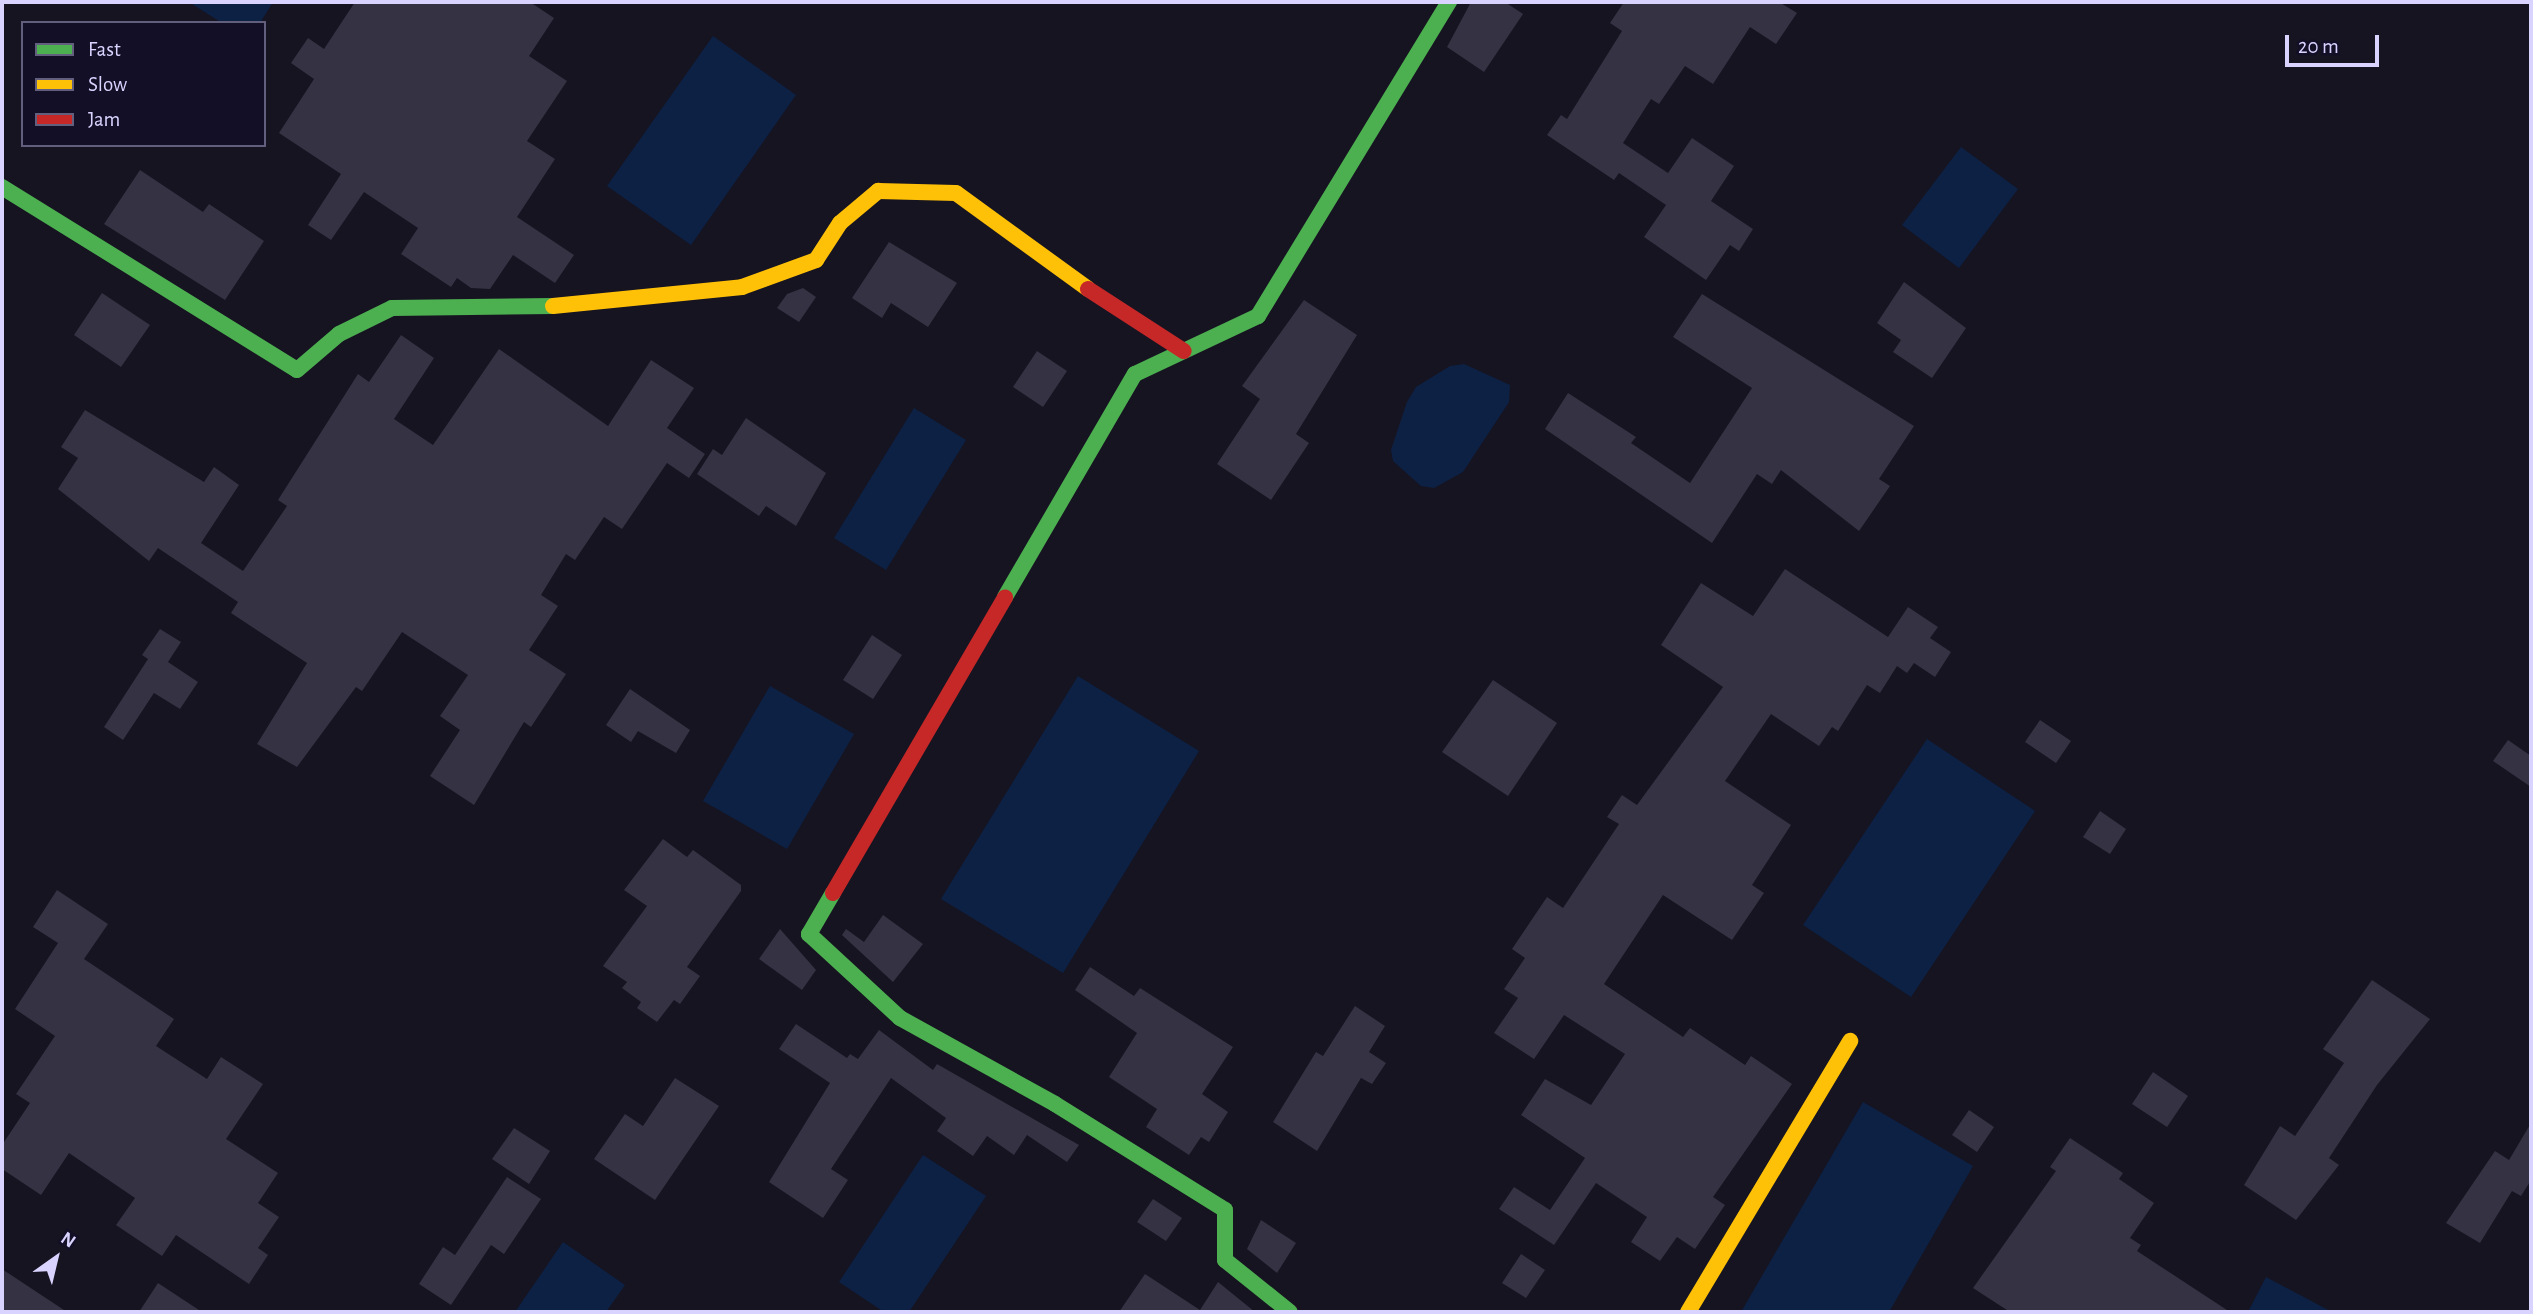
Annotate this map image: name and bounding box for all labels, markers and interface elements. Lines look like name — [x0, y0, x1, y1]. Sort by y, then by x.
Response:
legend — [21, 21, 266, 147]
scale bar — [2288, 21, 2382, 65]
text: 20 m — [2298, 36, 2339, 57]
text: Fast — [88, 39, 121, 60]
text: Slow — [88, 74, 127, 95]
text: Jam — [88, 109, 120, 130]
north arrow — [21, 1223, 91, 1293]
text: N — [57, 1229, 79, 1252]

